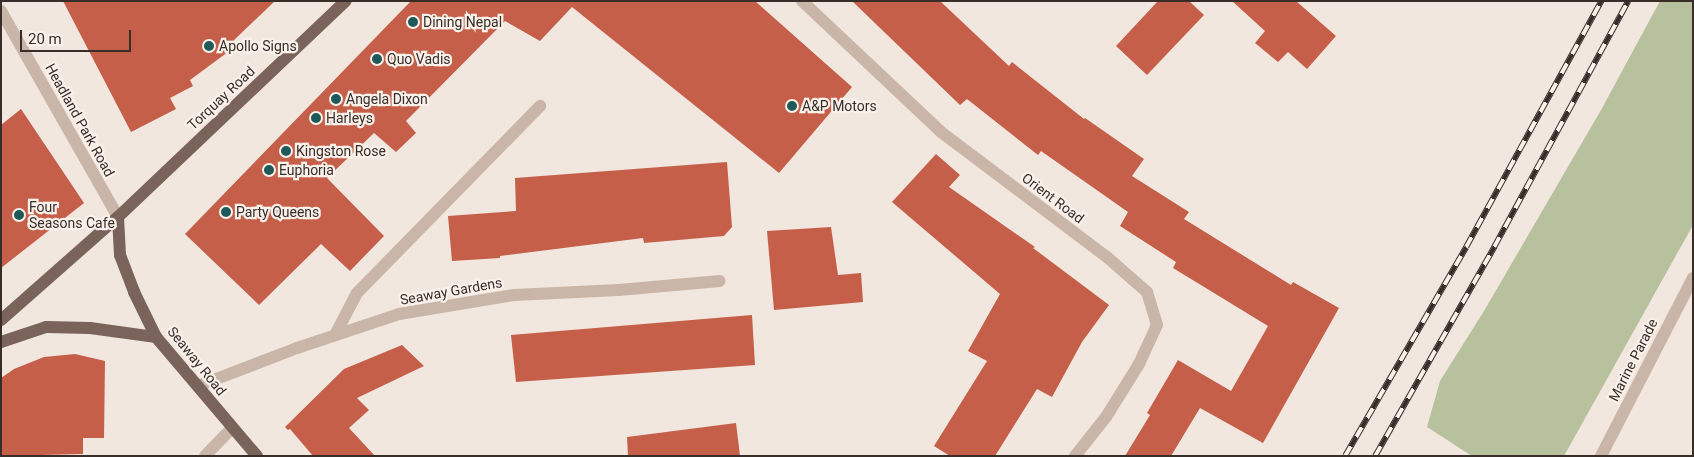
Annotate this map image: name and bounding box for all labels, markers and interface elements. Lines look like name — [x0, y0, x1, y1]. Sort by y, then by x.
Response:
place label: Dining Nepal — [423, 14, 502, 30]
marker: Dining Nepal — [407, 16, 419, 28]
scale bar — [22, 20, 134, 52]
text: 20 m — [28, 30, 62, 48]
place label: Apollo Signs — [219, 38, 297, 54]
marker: Apollo Signs — [203, 40, 215, 52]
place label: Quo Vadis — [387, 51, 451, 67]
marker: Quo Vadis — [371, 53, 383, 65]
street label: Headland Park Road — [42, 60, 118, 180]
street label: Torquay Road — [184, 63, 258, 133]
place label: Angela Dixon — [346, 91, 428, 107]
marker: Angela Dixon — [330, 93, 342, 105]
place label: A&P Motors — [802, 98, 877, 114]
marker: A&P Motors — [786, 100, 798, 112]
place label: Harleys — [326, 110, 373, 126]
marker: Harleys — [310, 112, 322, 124]
place label: Kingston Rose — [296, 143, 386, 159]
marker: Kingston Rose — [280, 145, 292, 157]
place label: Euphoria — [279, 162, 334, 178]
marker: Euphoria — [263, 164, 275, 176]
street label: Orient Road — [1019, 169, 1087, 227]
place label: Four Seasons Cafe — [29, 199, 115, 232]
place label: Party Queens — [236, 204, 319, 220]
marker: Party Queens — [220, 206, 232, 218]
marker: Four Seasons Cafe — [13, 209, 25, 221]
street label: Seaway Gardens — [399, 274, 503, 308]
street label: Marine Parade — [1605, 316, 1661, 404]
street label: Seaway Road — [164, 323, 230, 399]

